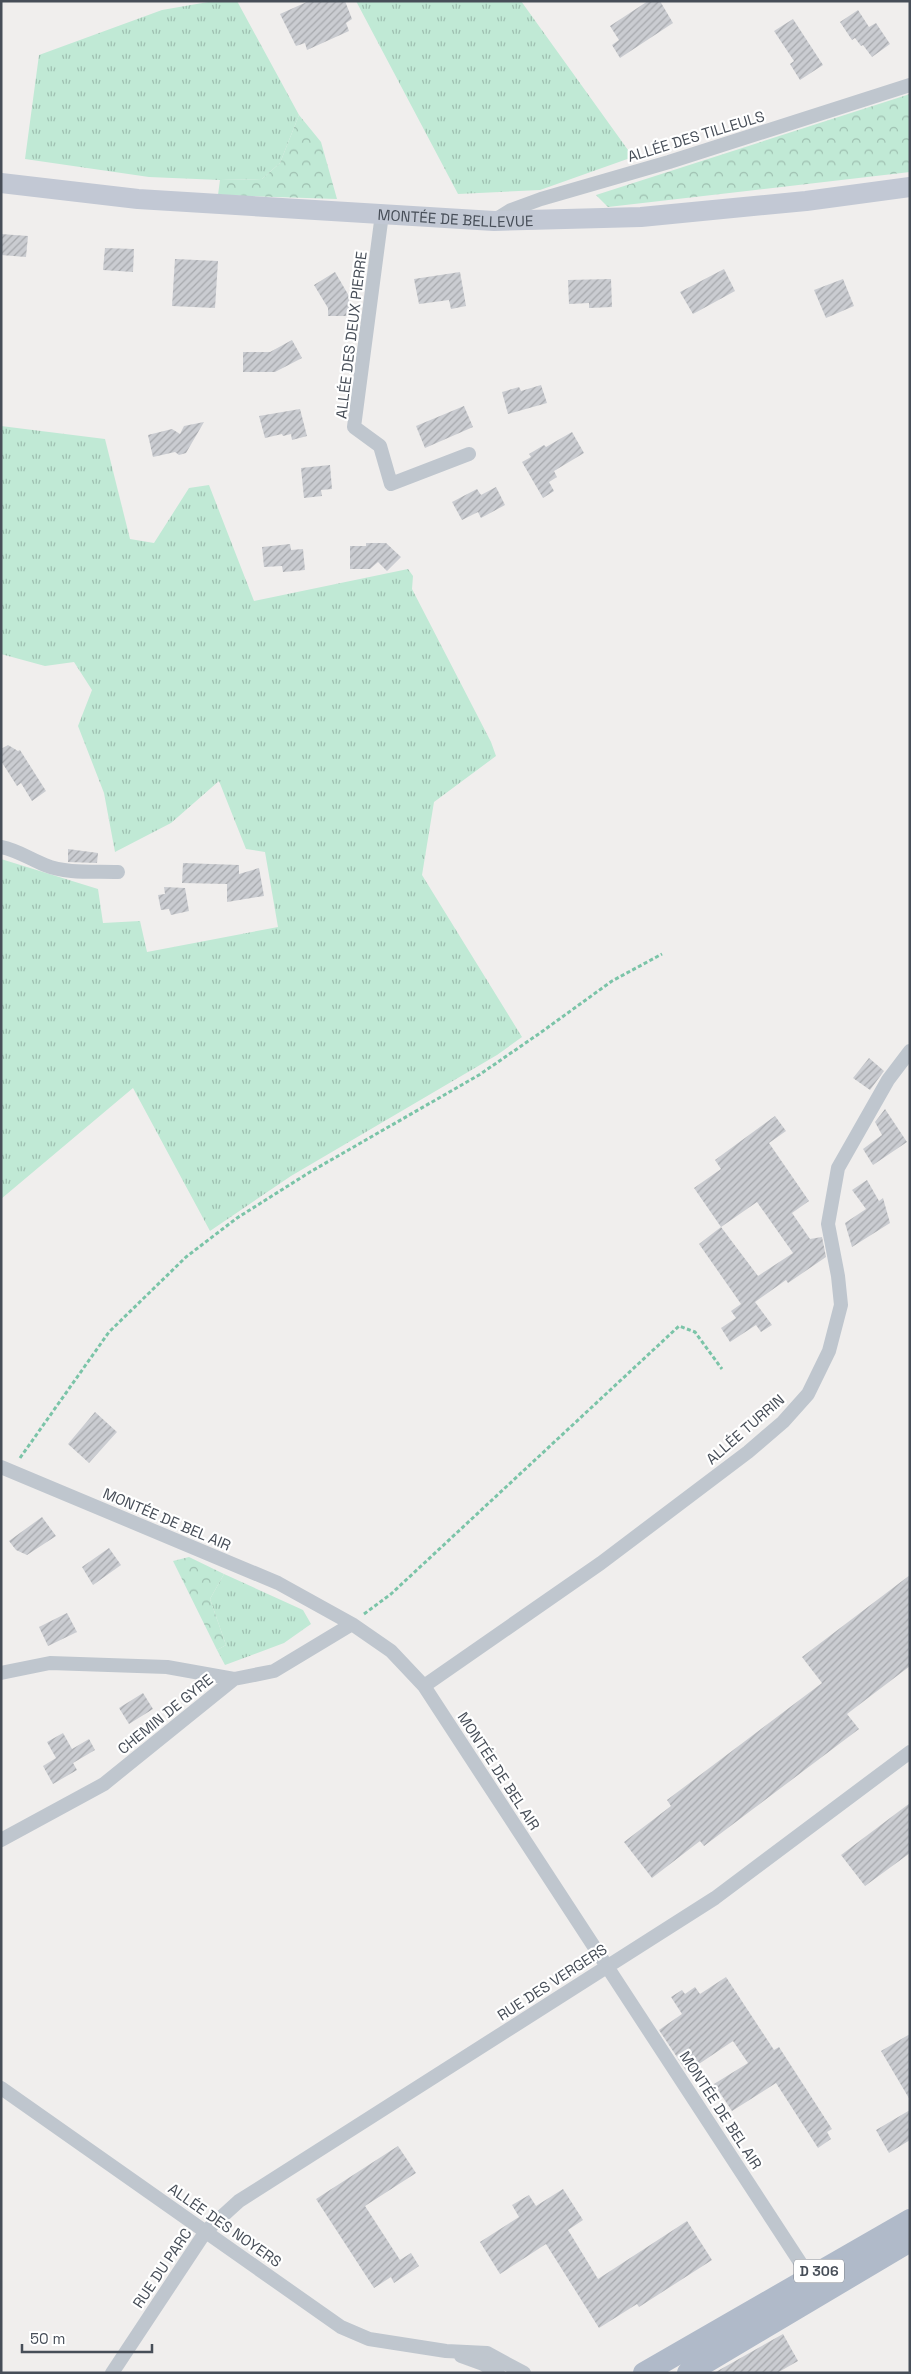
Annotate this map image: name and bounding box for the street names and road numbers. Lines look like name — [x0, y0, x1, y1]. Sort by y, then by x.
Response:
street label: ALLÉE DES TILLEULS — [625, 106, 767, 166]
street label: MONTÉE DE BELLEVUE — [377, 204, 534, 231]
street label: ALLÉE DES DEUX PIERRE — [331, 250, 371, 420]
street label: ALLÉE TURRIN — [702, 1390, 788, 1468]
street label: MONTÉE DE BEL AIR — [100, 1483, 234, 1555]
street label: CHEMIN DE GYRE — [114, 1670, 216, 1758]
street label: MONTÉE DE BEL AIR — [454, 1708, 544, 1834]
street label: RUE DES VERGERS — [493, 1939, 611, 2025]
street label: MONTÉE DE BEL AIR — [676, 2047, 766, 2173]
street label: ALLÉE DES NOYERS — [165, 2179, 285, 2271]
street label: RUE DU PARC — [128, 2224, 196, 2312]
road number: D 306 — [794, 2260, 844, 2282]

